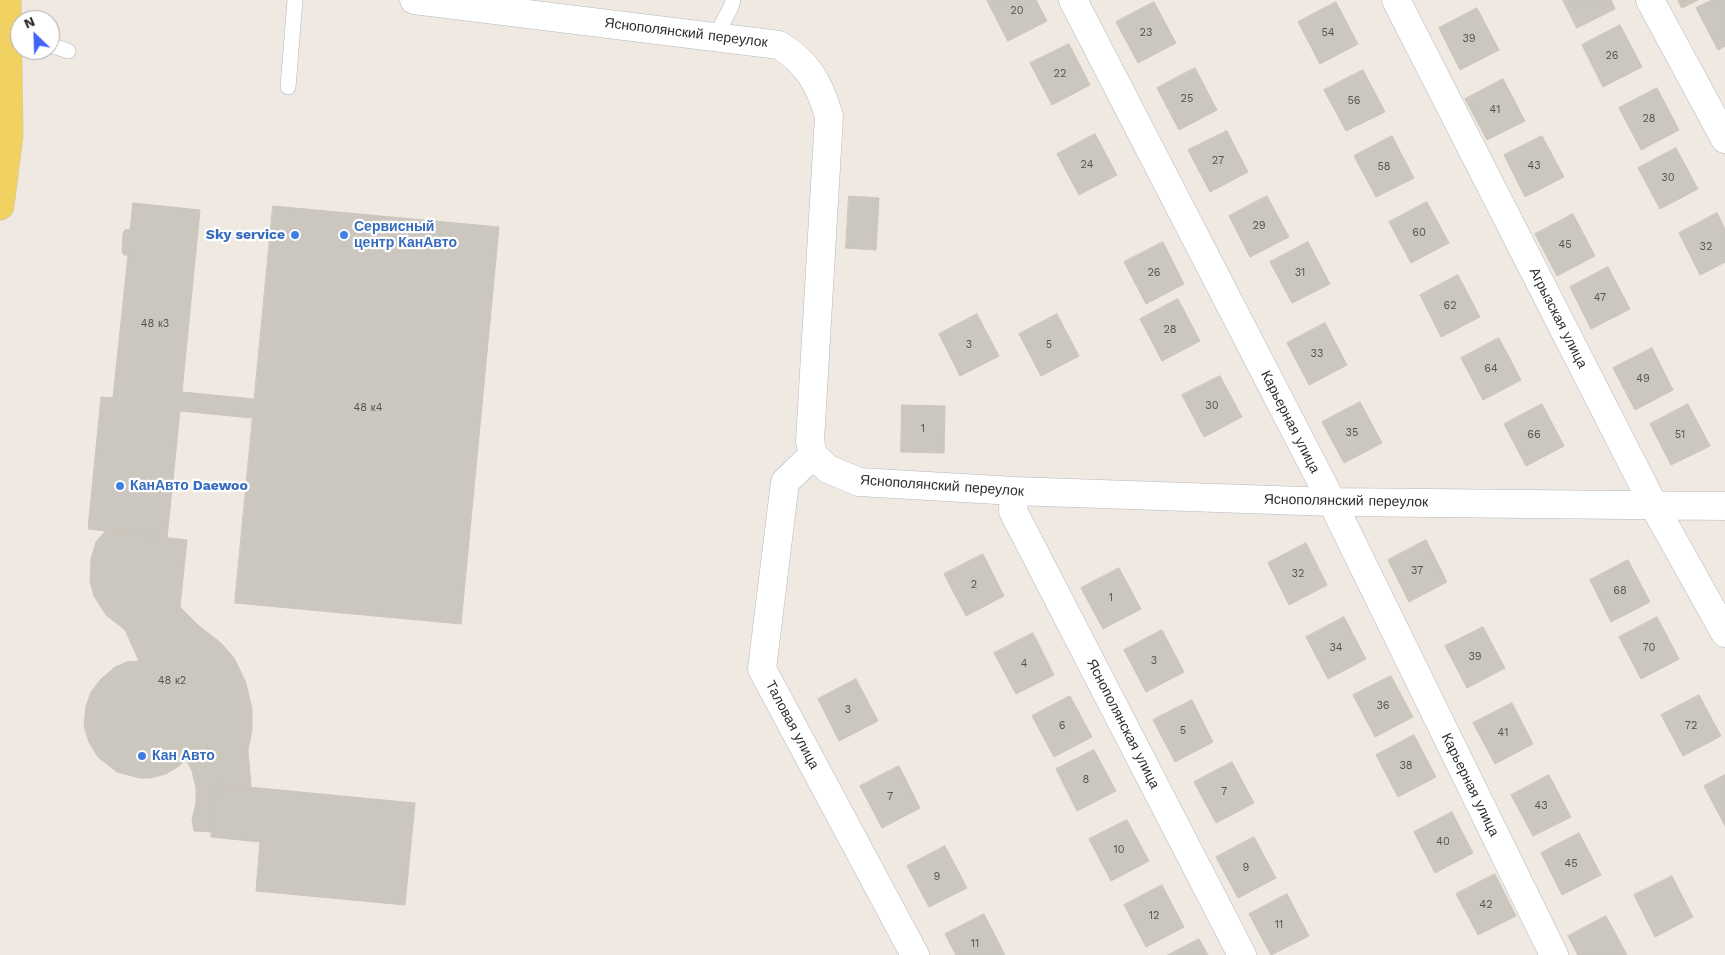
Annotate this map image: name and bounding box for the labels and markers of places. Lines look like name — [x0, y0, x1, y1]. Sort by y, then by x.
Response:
place label: Сервисный центр КанАвто — [354, 219, 457, 252]
place label: Sky service — [206, 227, 285, 243]
marker: Sky service — [289, 229, 301, 241]
marker: Сервисный центр КанАвто — [338, 229, 350, 241]
place label: КанАвто Daewoo — [130, 478, 248, 494]
marker: КанАвто Daewoo — [114, 480, 126, 492]
place label: Кан Авто — [152, 748, 215, 764]
marker: Кан Авто — [136, 750, 148, 762]

